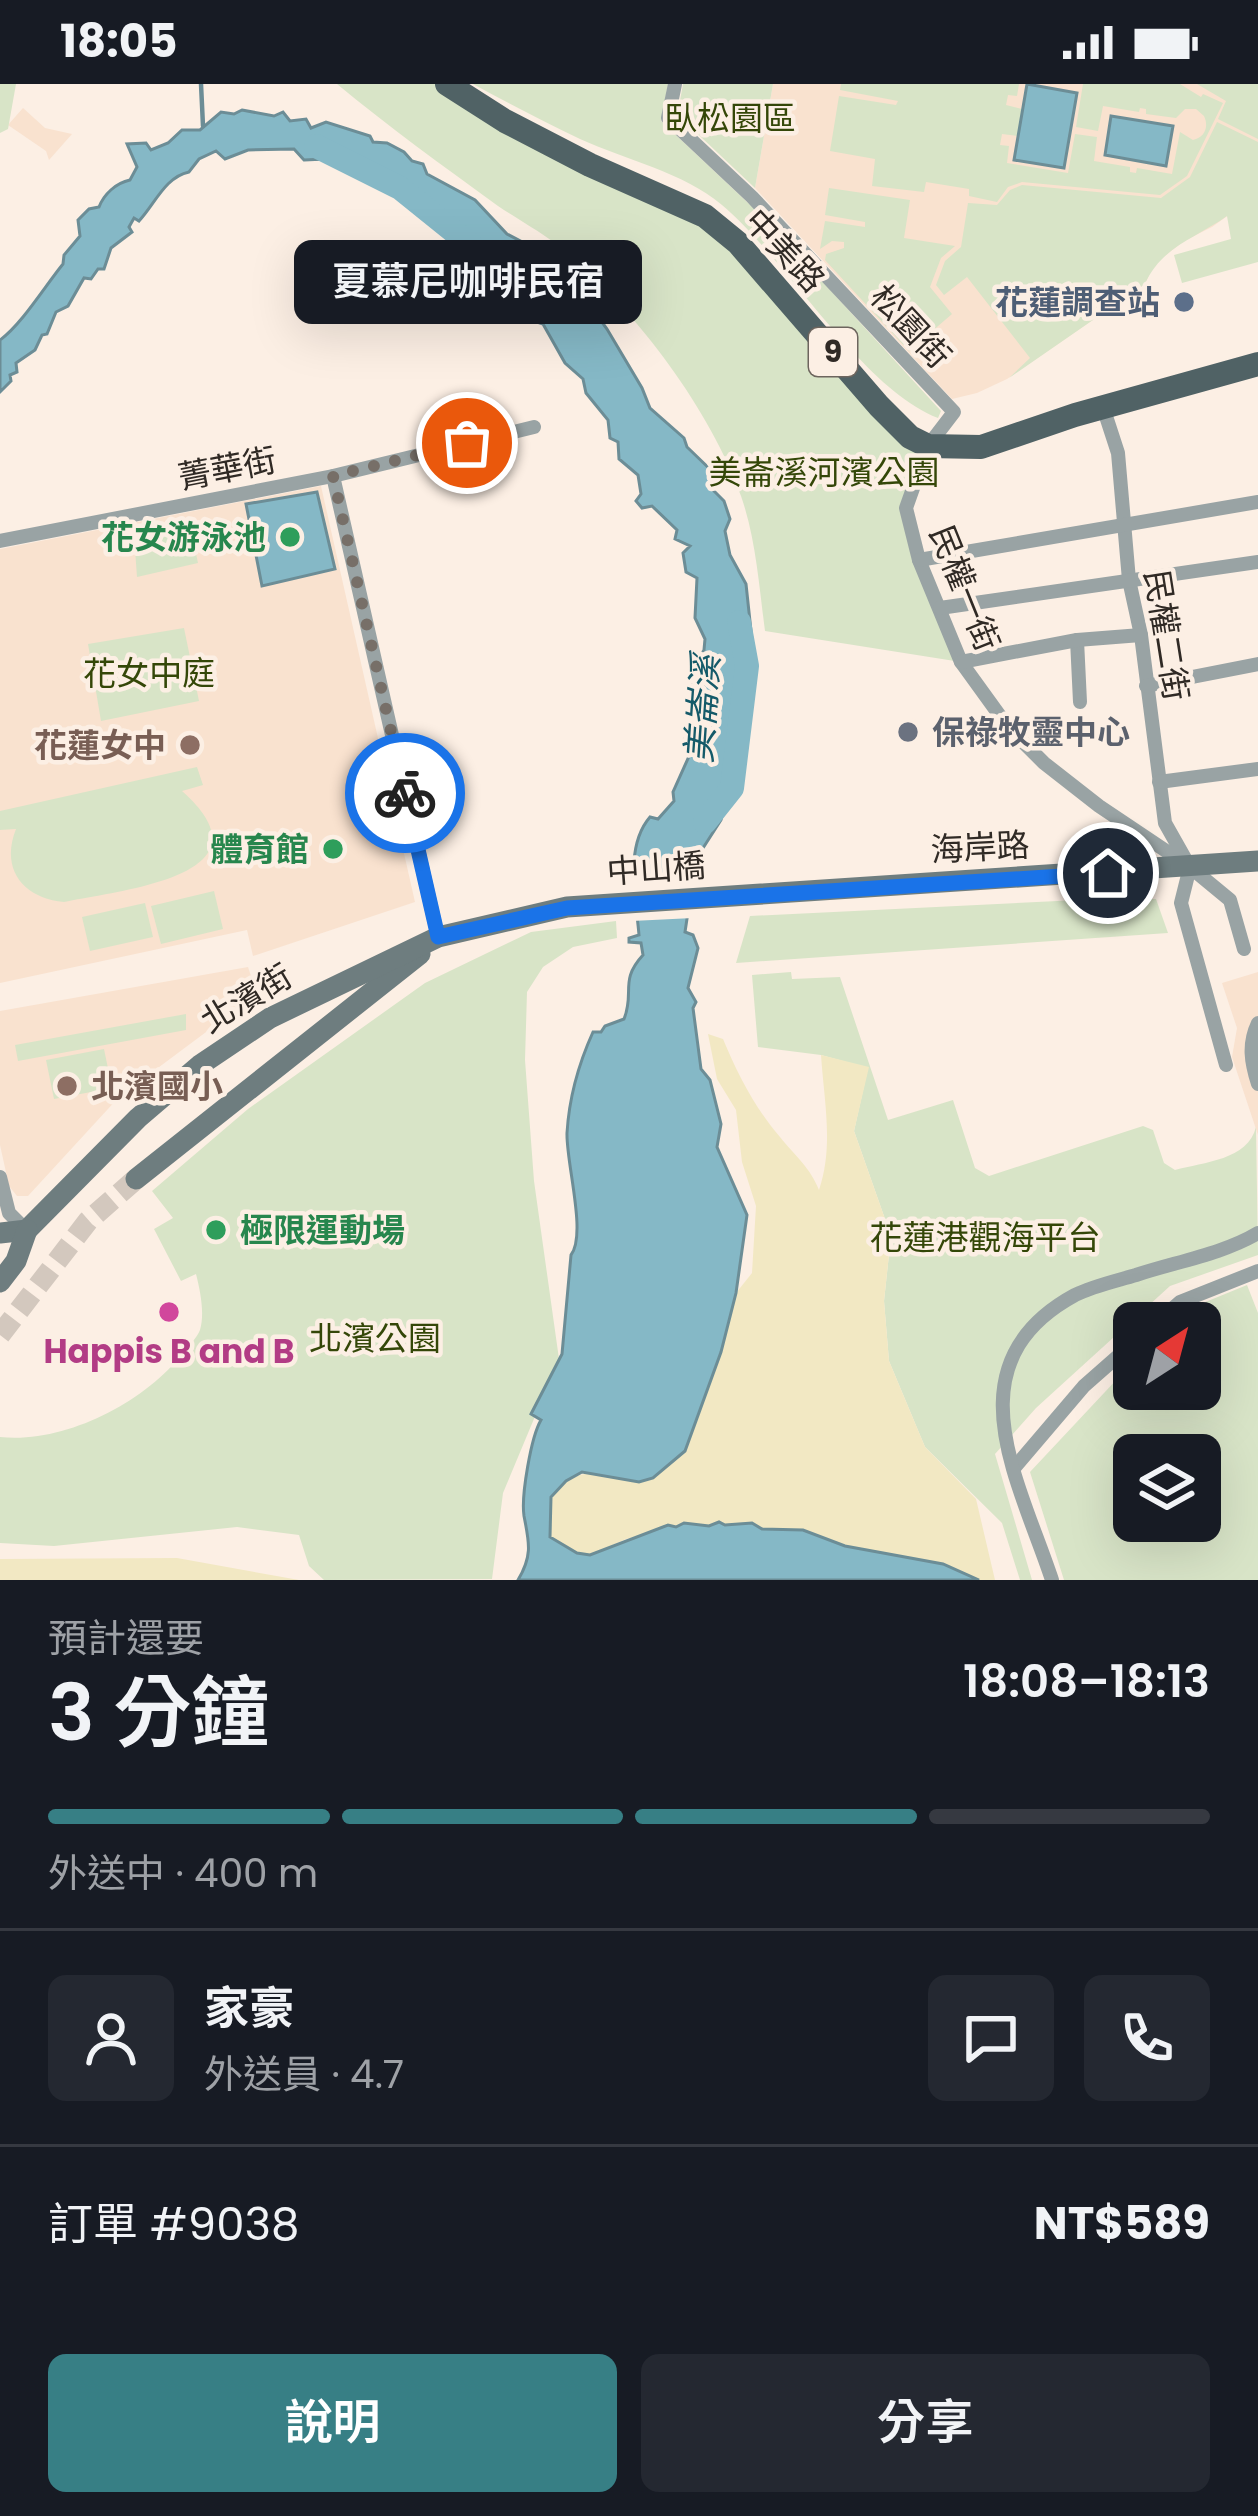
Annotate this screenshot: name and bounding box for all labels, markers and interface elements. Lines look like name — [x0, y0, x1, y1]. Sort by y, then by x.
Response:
text: 18:05 — [60, 10, 177, 73]
park label: 臥松園區 — [664, 95, 796, 142]
street label: 中美路 — [734, 198, 836, 303]
callout: 夏慕尼咖啡民宿 — [293, 239, 641, 323]
text: 夏慕尼咖啡民宿 — [331, 254, 605, 309]
street label: 松園街 — [860, 274, 962, 379]
place label: 花蓮調查站 — [995, 279, 1160, 326]
marker: 花蓮調查站 — [1171, 289, 1197, 315]
road number: 9 — [809, 328, 857, 376]
pin — [416, 392, 518, 494]
icon: bag — [434, 410, 500, 476]
street label: 菁華街 — [174, 436, 280, 501]
park label: 美崙溪河濱公園 — [709, 449, 940, 496]
place label: 花女游泳池 — [101, 514, 266, 561]
street label: 民權一街 — [918, 518, 1011, 658]
marker: 花女游泳池 — [277, 524, 303, 550]
street label: 民權二街 — [1133, 566, 1200, 704]
water label: 美崙溪 — [673, 648, 732, 765]
park label: 花女中庭 — [83, 650, 215, 697]
place label: 保祿牧靈中心 — [932, 709, 1130, 756]
marker: 保祿牧靈中心 — [895, 719, 921, 745]
place label: 花蓮女中 — [34, 722, 166, 769]
marker: 花蓮女中 — [177, 732, 203, 758]
courier — [345, 733, 465, 853]
icon: bike — [372, 760, 438, 826]
street label: 海岸路 — [929, 821, 1031, 874]
pin — [1057, 822, 1159, 924]
place label: 體育館 — [210, 826, 309, 873]
marker: 體育館 — [320, 836, 346, 862]
icon: home — [1075, 840, 1141, 906]
street label: 中山橋 — [605, 842, 707, 895]
street label: 北濱街 — [192, 953, 301, 1044]
place label: 北濱國小 — [91, 1063, 223, 1110]
marker: 北濱國小 — [54, 1073, 80, 1099]
place label: 極限運動場 — [240, 1207, 405, 1254]
park label: 花蓮港觀海平台 — [870, 1214, 1101, 1261]
marker: 極限運動場 — [203, 1217, 229, 1243]
marker: Happis B and B — [156, 1299, 182, 1325]
north arrow — [1113, 1302, 1221, 1410]
map controls — [1113, 1302, 1221, 1542]
park label: 北濱公園 — [309, 1315, 441, 1362]
place label: Happis B and B — [43, 1328, 295, 1375]
button: layers — [1113, 1434, 1221, 1542]
text: 預計還要 — [48, 1611, 204, 1666]
text: 18:08–18:13 — [963, 1650, 1210, 1713]
text: 3 分鐘 — [48, 1658, 269, 1767]
text: 外送中 · 400 m — [48, 1846, 318, 1901]
button: person — [48, 1975, 174, 2101]
button: chat — [928, 1975, 1054, 2101]
button: phone — [1084, 1975, 1210, 2101]
text: 家豪 — [204, 1977, 294, 2040]
text: 外送員 · 4.7 — [204, 2047, 404, 2102]
text: NT$589 — [1034, 2192, 1210, 2255]
text: 訂單 #9038 — [48, 2193, 299, 2256]
button: 說明 — [48, 2354, 617, 2492]
button: 分享 — [641, 2354, 1210, 2492]

